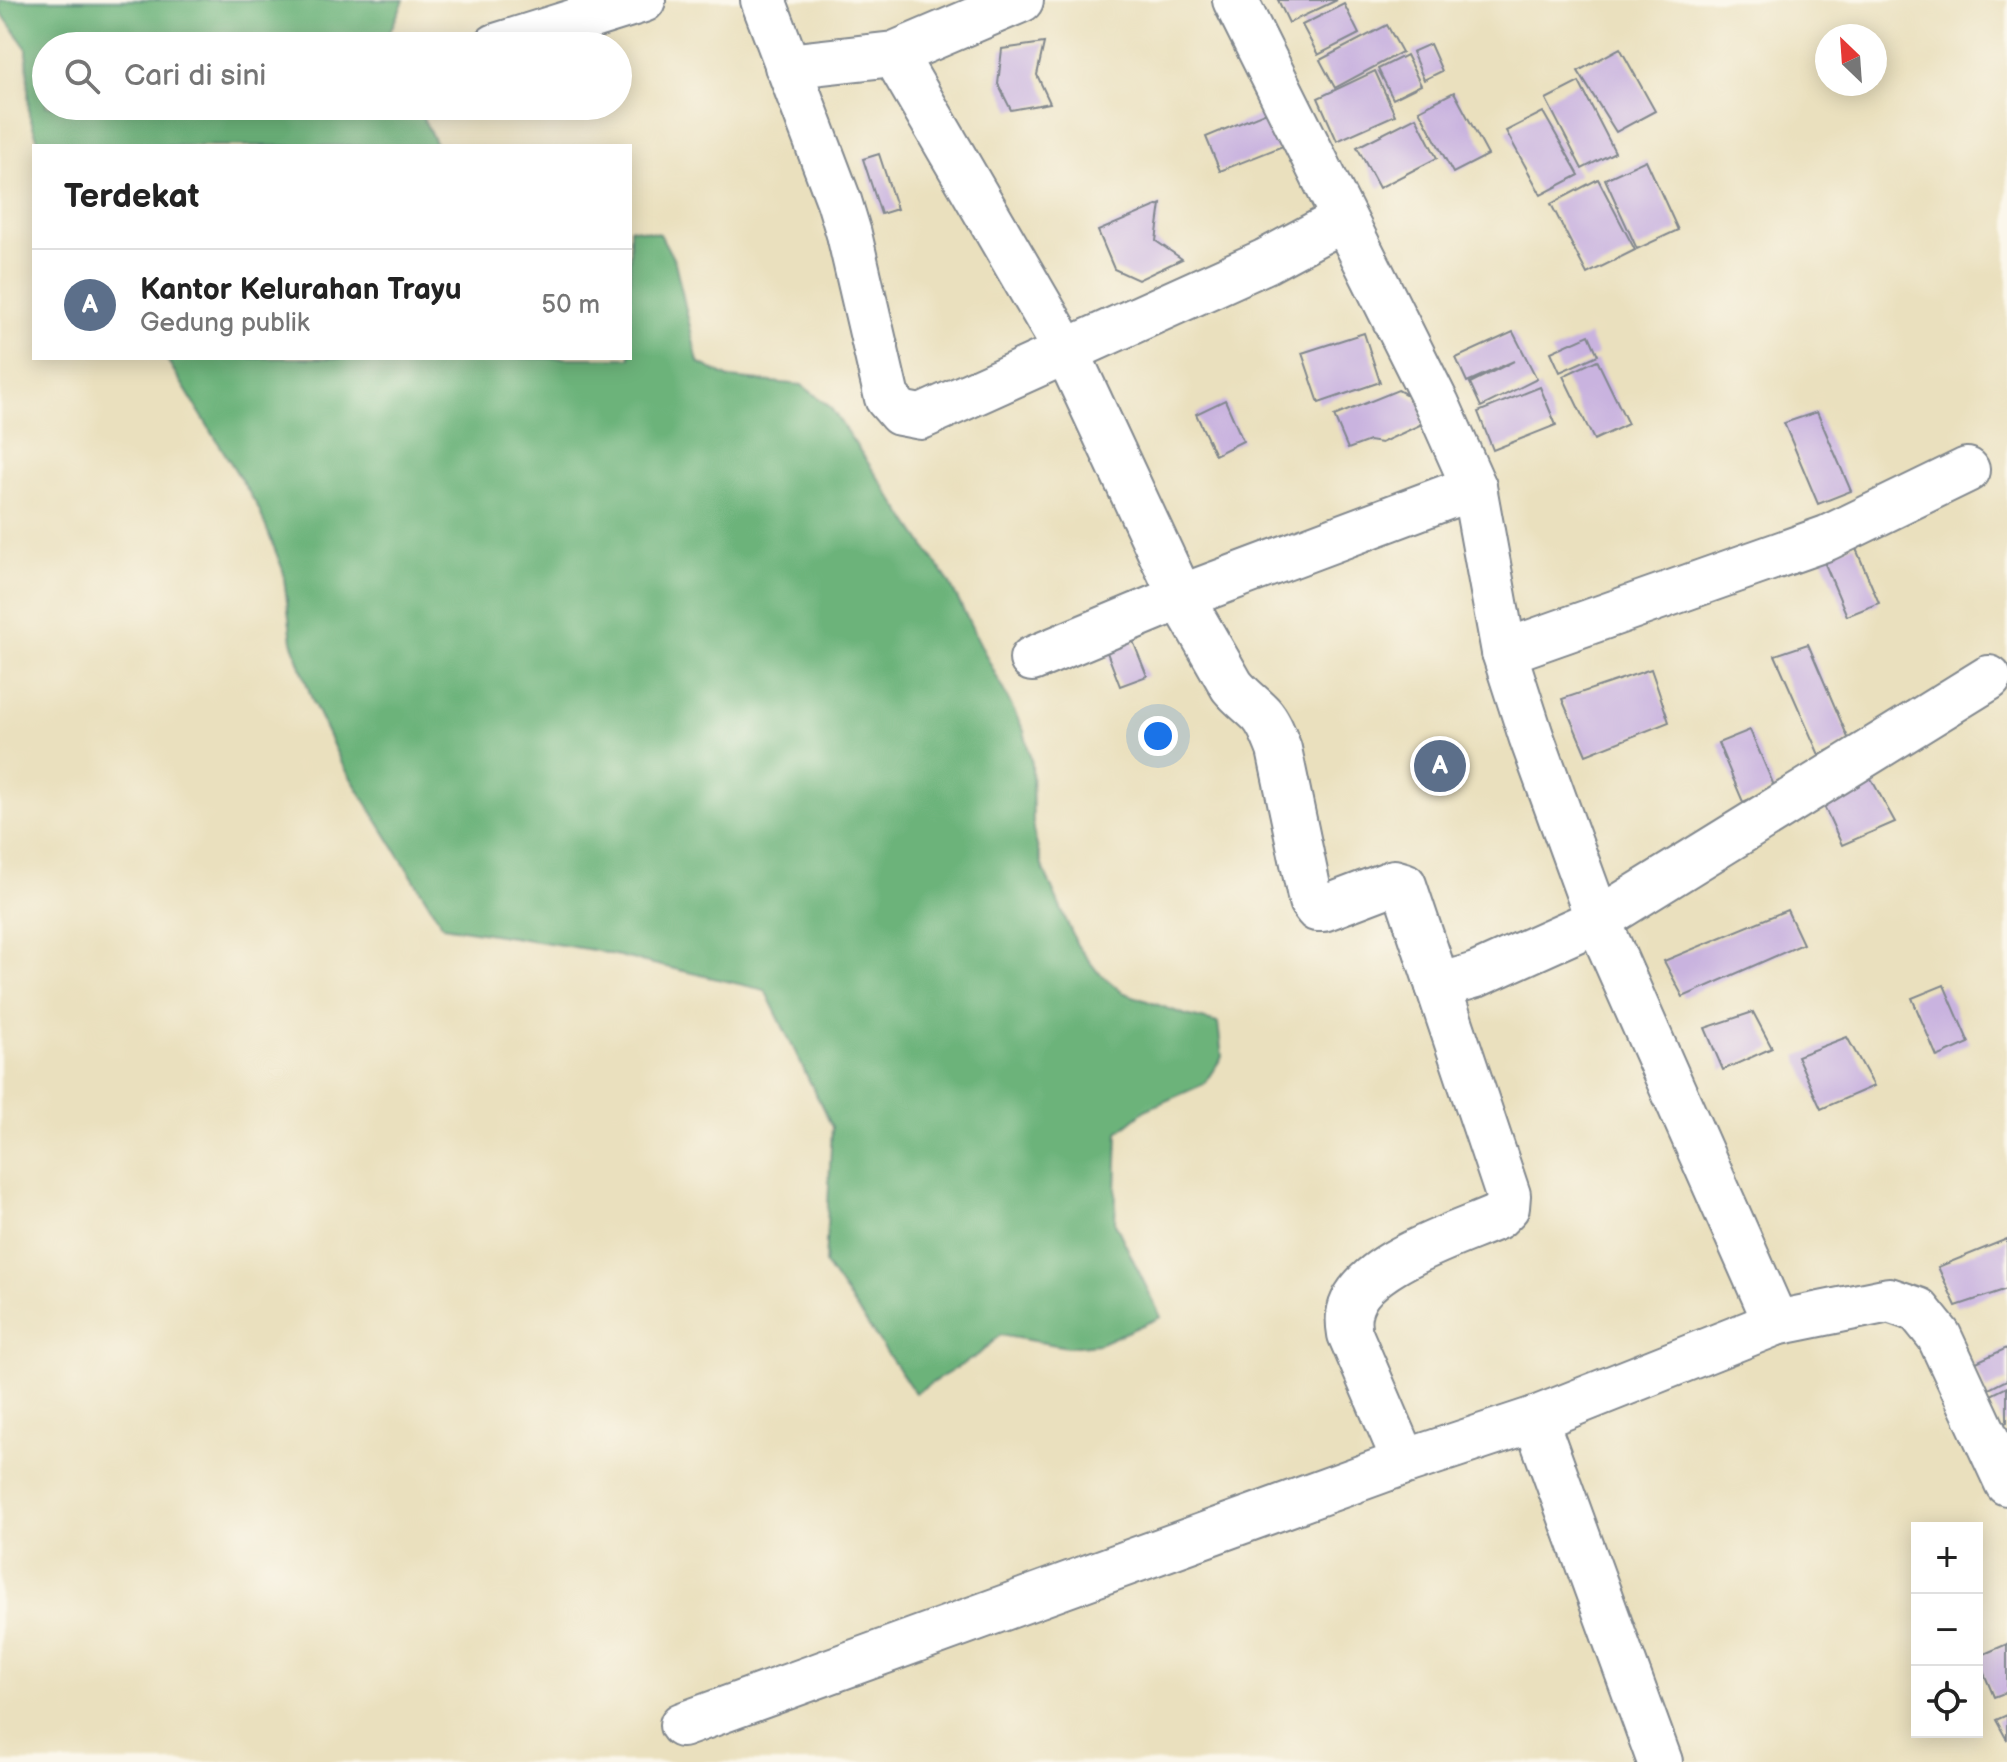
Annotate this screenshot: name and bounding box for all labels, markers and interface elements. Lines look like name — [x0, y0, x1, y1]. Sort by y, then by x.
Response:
north arrow — [1815, 24, 1887, 96]
search box — [32, 32, 632, 120]
icon: search — [60, 54, 104, 98]
text: Cari di sini — [124, 58, 266, 94]
text: Terdekat — [64, 176, 199, 217]
text: Kantor Kelurahan Trayu — [140, 272, 462, 308]
text: A — [82, 290, 98, 321]
text: 50 m — [541, 290, 600, 321]
text: Gedung publik — [140, 308, 310, 339]
your location — [1138, 716, 1178, 756]
pin: A — [1414, 736, 1466, 796]
map controls — [1911, 1522, 1983, 1738]
button: + — [1911, 1522, 1983, 1594]
button: − — [1911, 1594, 1983, 1666]
button: locate — [1911, 1666, 1983, 1738]

